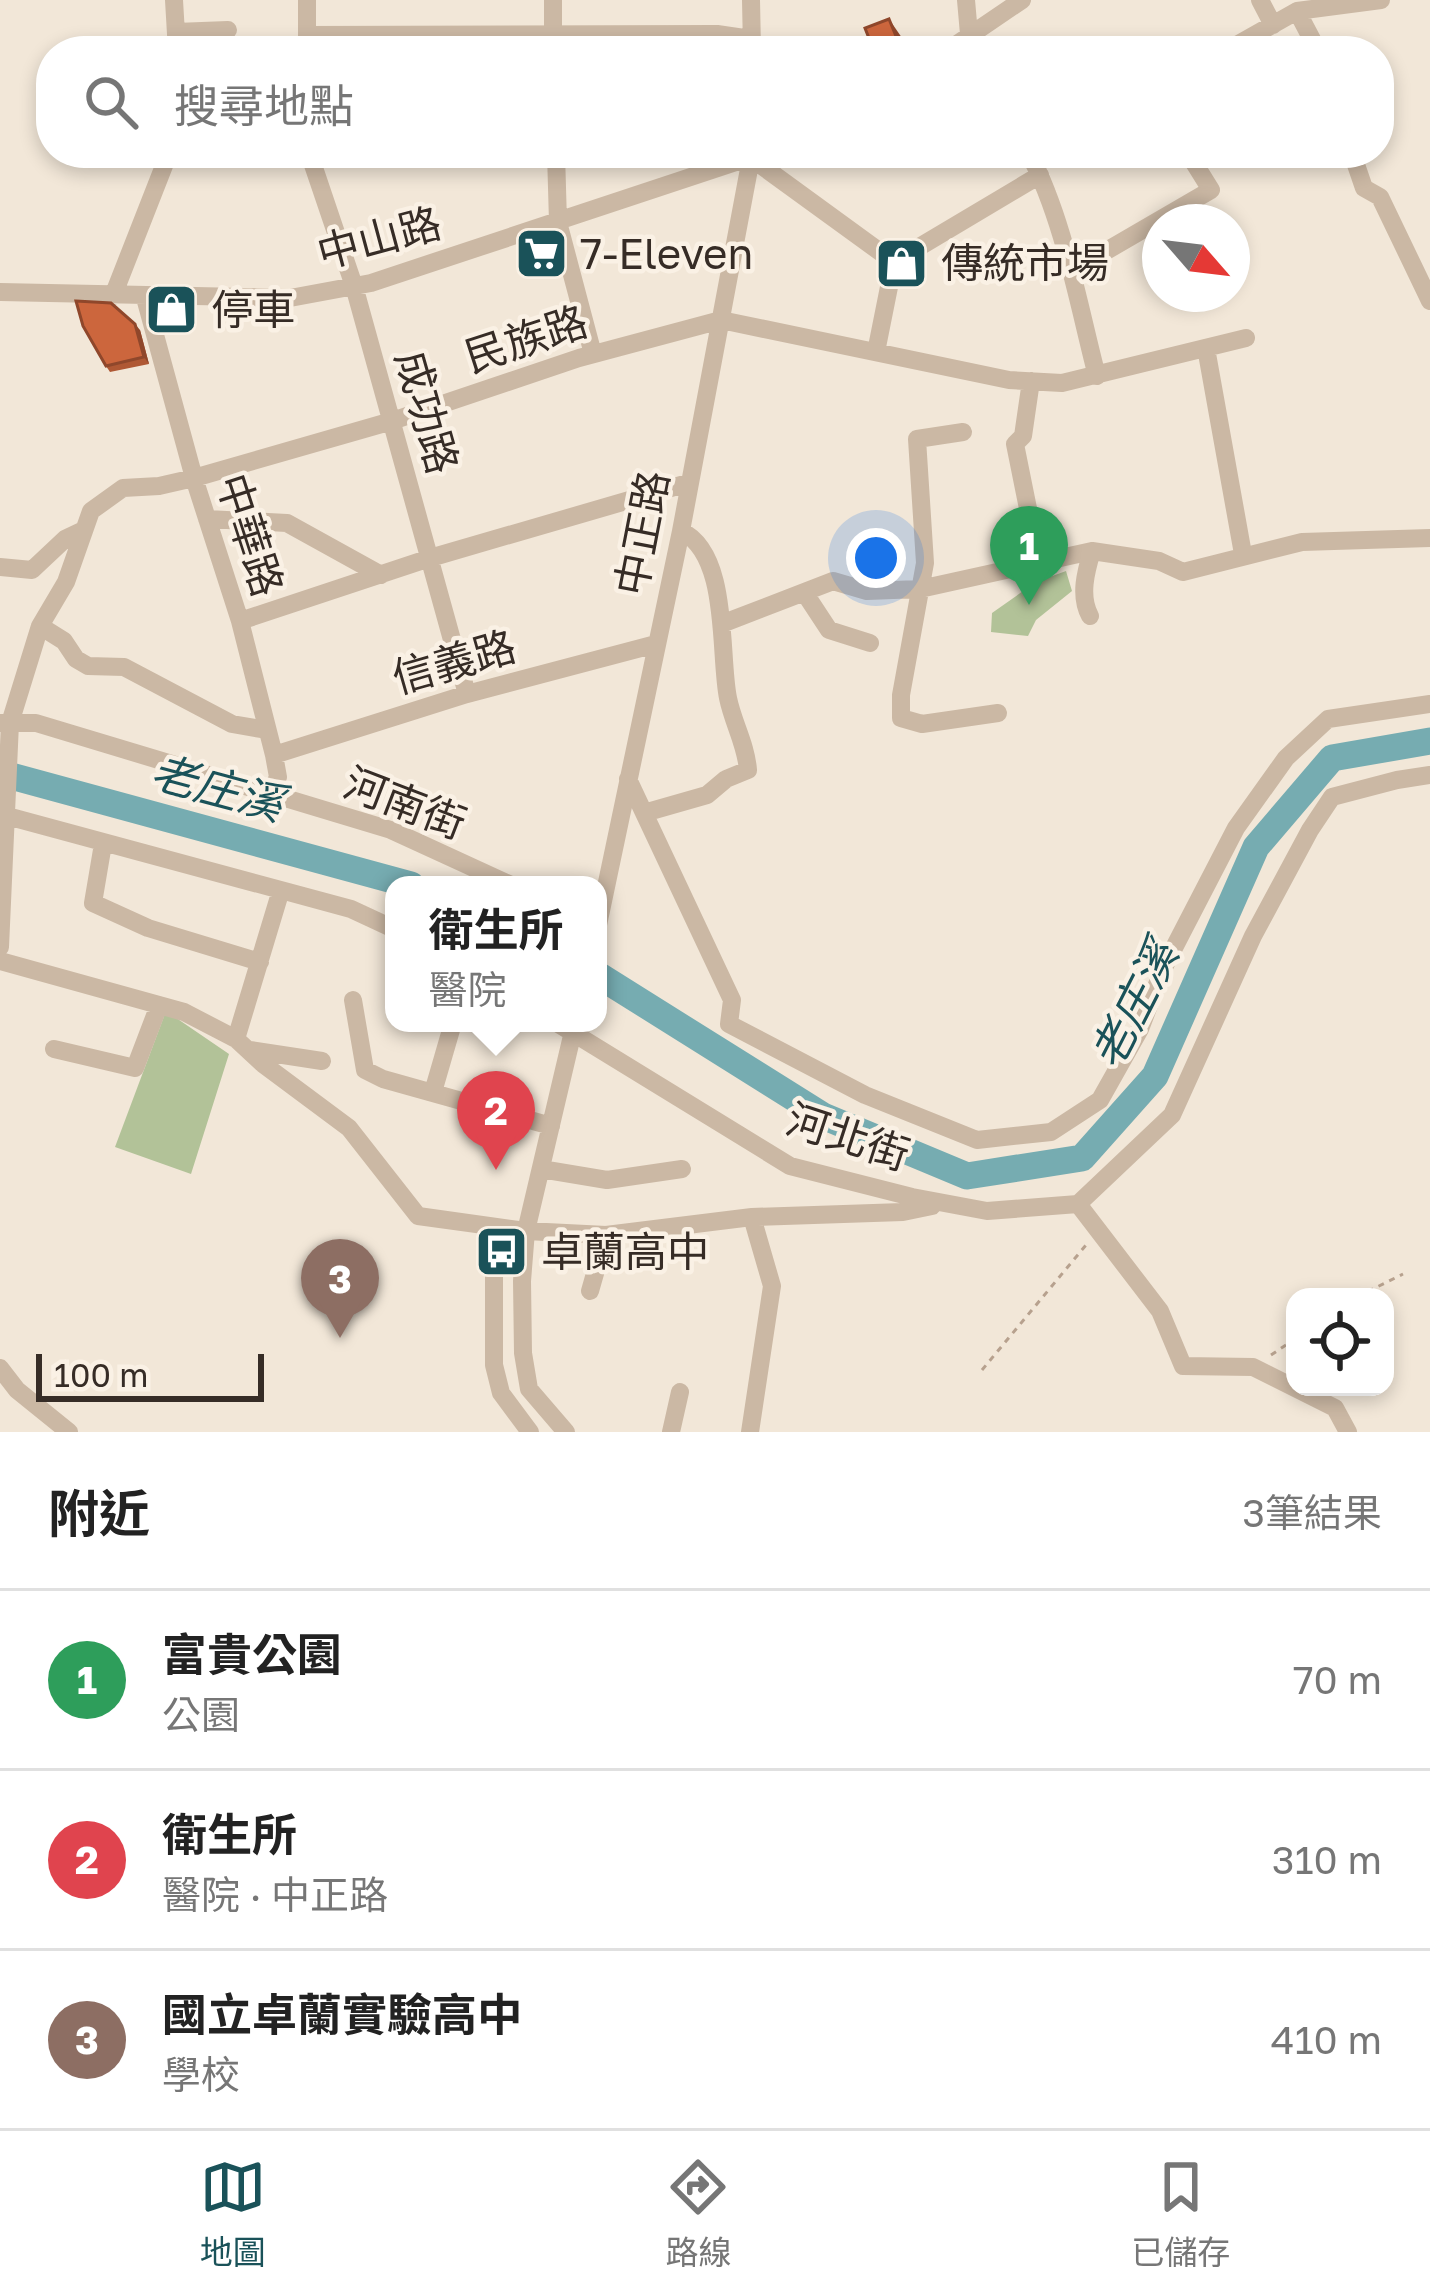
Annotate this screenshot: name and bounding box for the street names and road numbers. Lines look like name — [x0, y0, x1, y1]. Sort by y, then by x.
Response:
street label: 中山路 — [311, 197, 446, 277]
street label: 民族路 — [458, 295, 593, 381]
street label: 成功路 — [387, 344, 469, 479]
street label: 中正路 — [604, 466, 678, 599]
street label: 中華路 — [208, 467, 294, 602]
street label: 信義路 — [386, 620, 521, 702]
street label: 河南街 — [338, 756, 473, 848]
street label: 河北街 — [781, 1093, 916, 1179]

